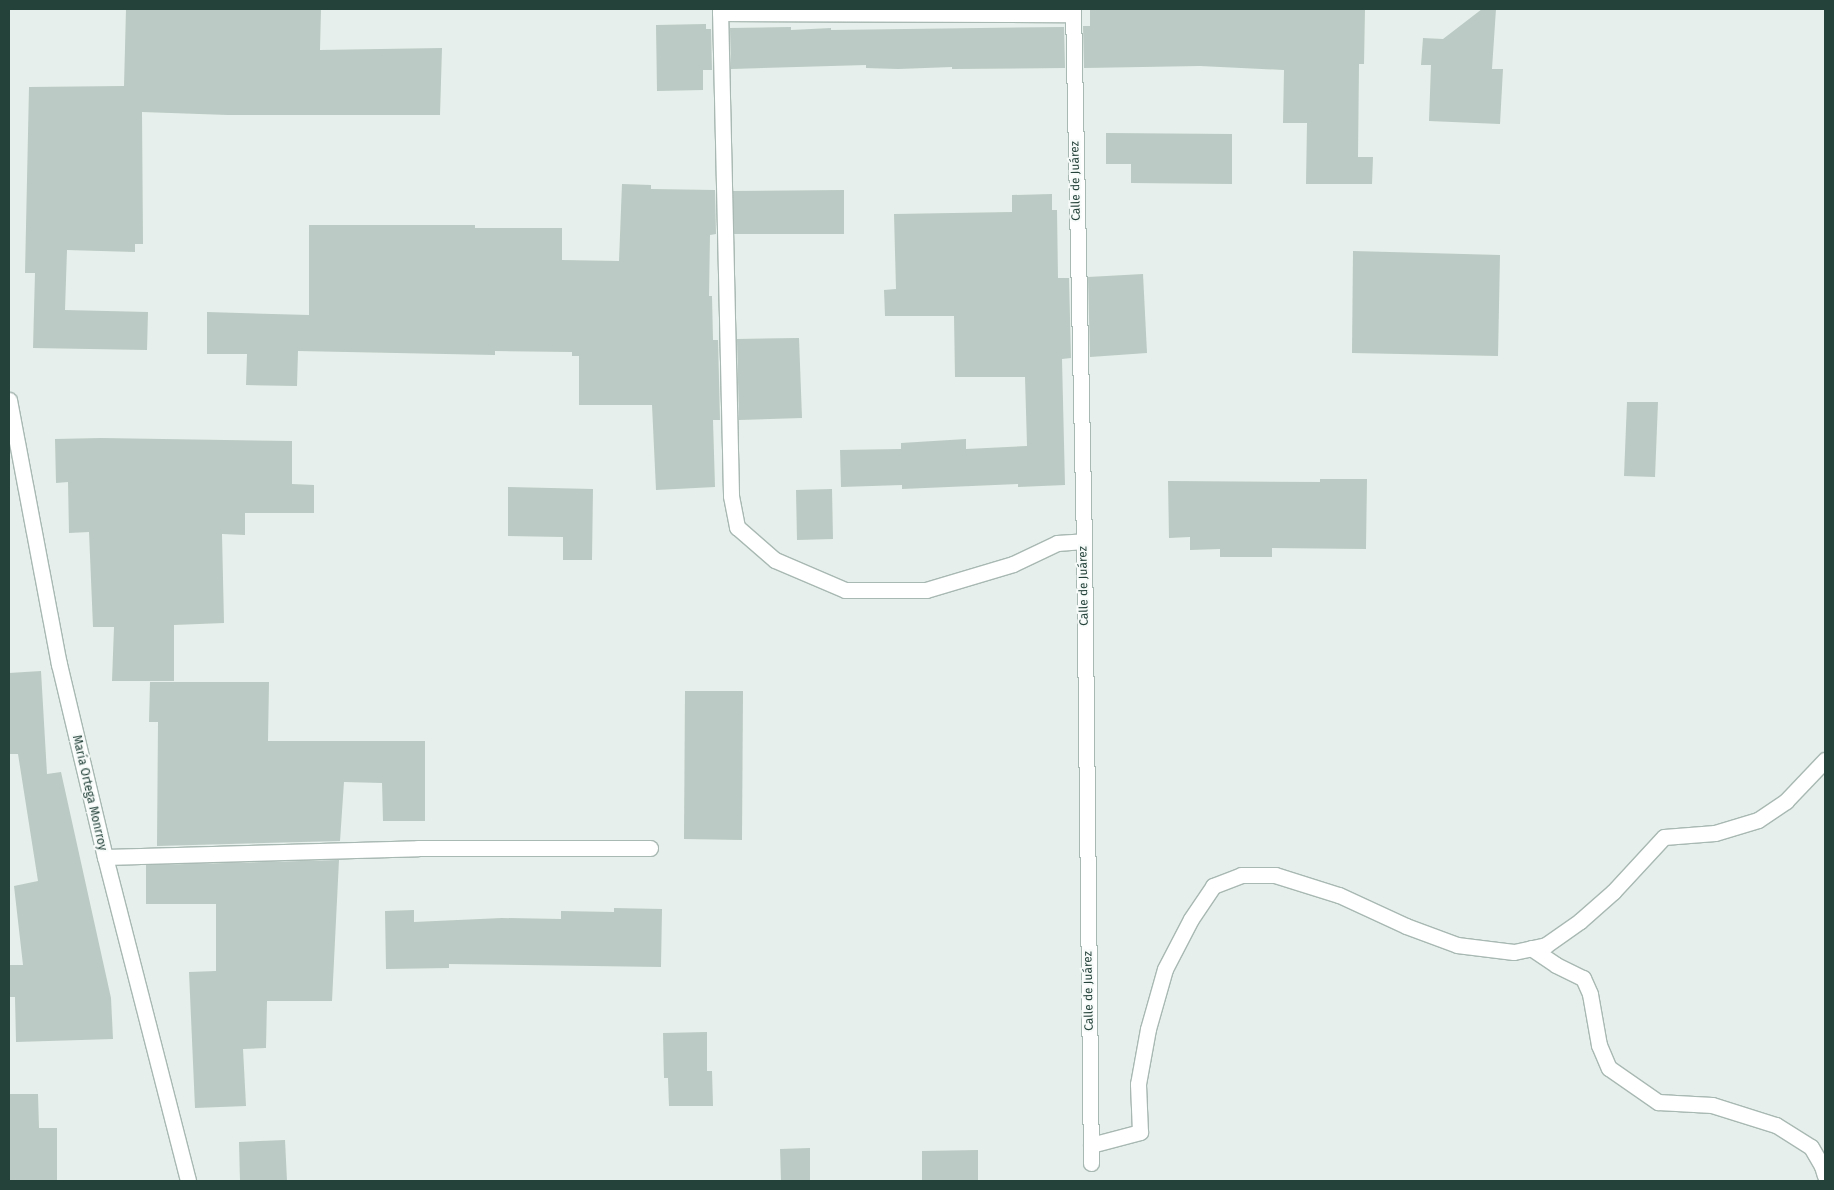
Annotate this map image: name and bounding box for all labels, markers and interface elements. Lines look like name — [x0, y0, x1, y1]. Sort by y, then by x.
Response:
street label: Calle de Juárez — [1068, 141, 1084, 221]
street label: Calle de Juárez — [1076, 546, 1092, 626]
street label: María Ortega Monrroy — [69, 734, 109, 852]
street label: Calle de Juárez — [1081, 951, 1097, 1031]

